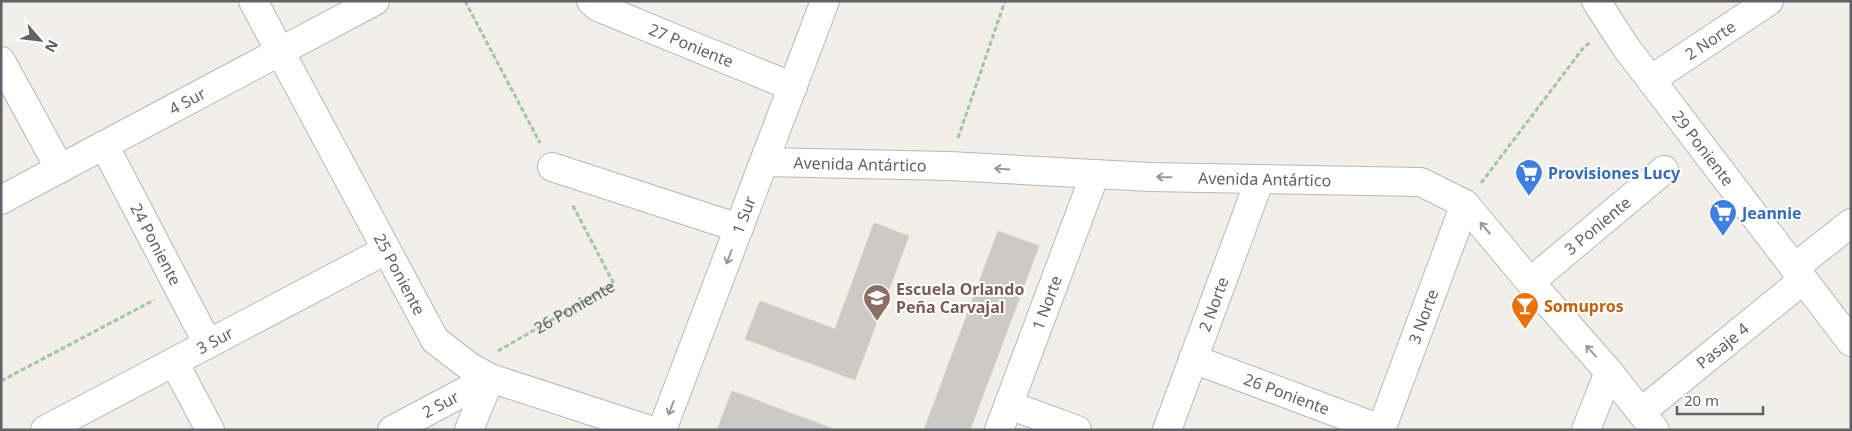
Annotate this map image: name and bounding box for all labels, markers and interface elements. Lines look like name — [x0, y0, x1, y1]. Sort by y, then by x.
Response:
north arrow — [15, 15, 65, 65]
street label: 2 Norte — [1681, 15, 1740, 65]
street label: 27 Poniente — [646, 18, 737, 72]
text: N — [41, 37, 63, 56]
street label: 4 Sur — [165, 82, 210, 120]
street label: 29 Poniente — [1667, 106, 1739, 190]
street label: Avenida Antártico — [793, 152, 927, 177]
supermarket icon: Provisiones Lucy — [1514, 158, 1544, 197]
place label: Provisiones Lucy — [1548, 162, 1681, 184]
one-way arrow — [994, 165, 1010, 174]
street label: Avenida Antártico — [1198, 167, 1331, 191]
one-way arrow — [1157, 172, 1173, 182]
street label: 3 Poniente — [1560, 191, 1635, 260]
street label: 1 Sur — [727, 193, 761, 237]
supermarket icon: Jeannie — [1708, 198, 1738, 237]
street label: 24 Poniente — [125, 199, 186, 289]
place label: Jeannie — [1740, 202, 1802, 224]
one-way arrow — [1479, 222, 1491, 235]
street label: 25 Poniente — [369, 229, 431, 319]
one-way arrow — [723, 249, 732, 264]
street label: 1 Norte — [1027, 272, 1067, 333]
street label: 2 Norte — [1193, 274, 1234, 335]
street label: 26 Poniente — [530, 275, 619, 339]
place label: Escuela Orlando Peña Carvajal — [896, 278, 1024, 318]
school or university icon: Escuela Orlando Peña Carvajal — [862, 283, 892, 322]
street label: 3 Norte — [1403, 286, 1443, 347]
bar icon: Somupros — [1510, 291, 1540, 330]
place label: Somupros — [1544, 295, 1624, 317]
street label: Pasaje 4 — [1691, 318, 1753, 374]
street label: 3 Sur — [193, 321, 237, 359]
one-way arrow — [1585, 345, 1597, 358]
street label: 26 Poniente — [1241, 368, 1333, 420]
scale bar — [1677, 384, 1763, 416]
street label: 2 Sur — [418, 385, 463, 423]
text: 20 m — [1684, 390, 1719, 410]
one-way arrow — [665, 401, 674, 416]

